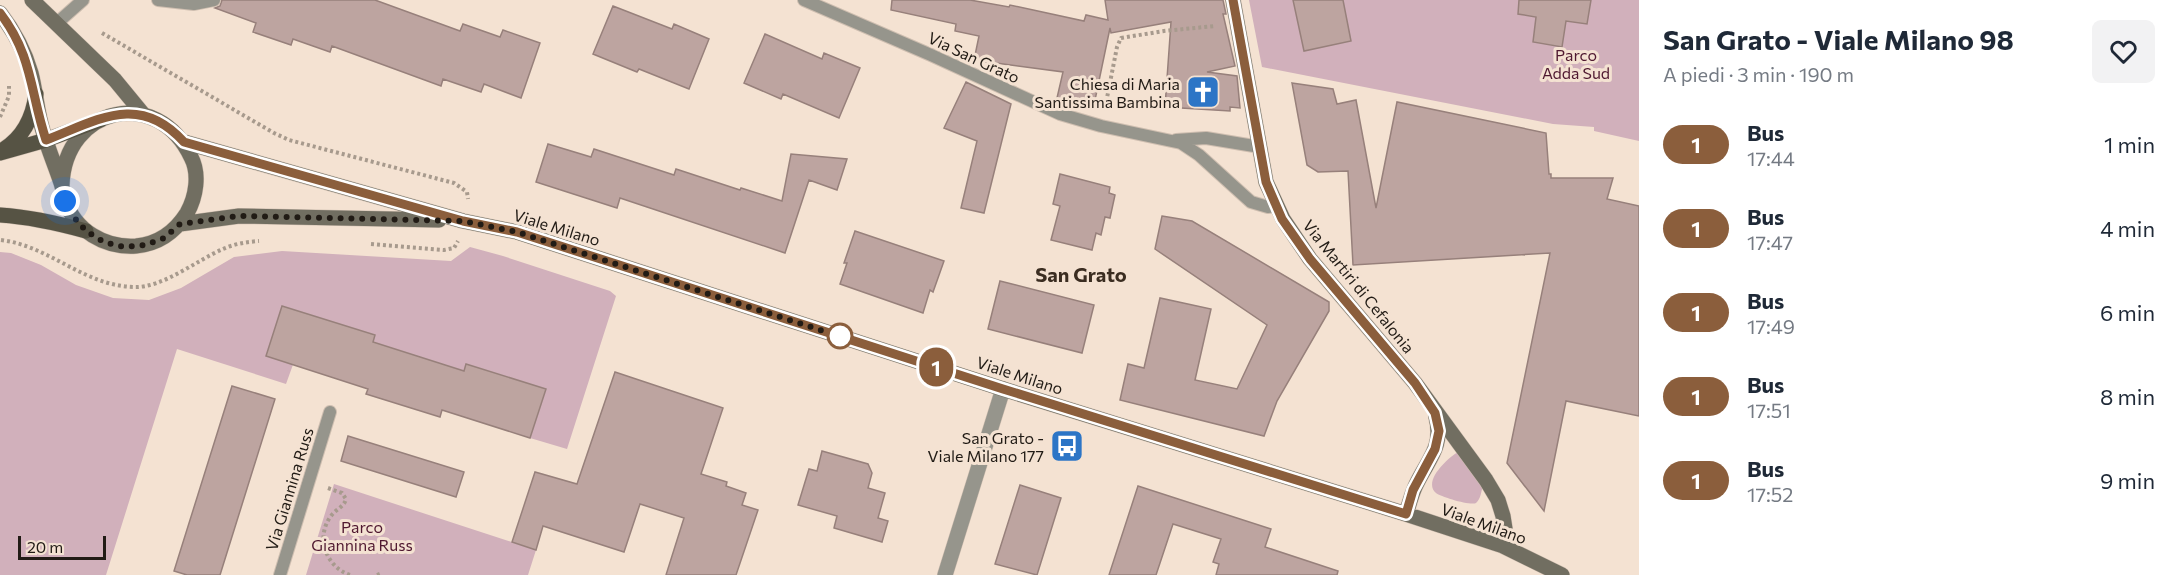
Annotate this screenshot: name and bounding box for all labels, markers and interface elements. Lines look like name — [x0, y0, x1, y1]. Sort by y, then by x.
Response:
button: heart — [2092, 20, 2155, 83]
text: San Grato - Viale Milano 98 — [1663, 22, 2014, 56]
street label: Via San Grato — [925, 28, 1023, 86]
park label: Parco Adda Sud — [1542, 45, 1610, 82]
text: A piedi · 3 min · 190 m — [1663, 62, 1854, 86]
place label: Chiesa di Maria Santissima Bambina — [1035, 74, 1180, 111]
church icon: Chiesa di Maria Santissima Bambina — [1185, 74, 1221, 110]
text: Bus — [1747, 119, 1784, 146]
text: 1 min — [2104, 131, 2155, 158]
text: 1 — [1691, 132, 1701, 157]
text: 17:44 — [1747, 146, 1795, 170]
your location — [50, 186, 80, 216]
text: Bus — [1747, 203, 1784, 230]
street label: Viale Milano — [511, 205, 603, 249]
street label: Via Martiri di Cefalonia — [1299, 215, 1419, 357]
text: 4 min — [2100, 215, 2155, 242]
text: 1 — [1691, 216, 1701, 241]
text: 17:47 — [1747, 230, 1793, 254]
district label: San Grato — [1035, 262, 1127, 286]
text: Bus — [1747, 287, 1784, 314]
text: 6 min — [2100, 299, 2155, 326]
text: 1 — [1691, 300, 1701, 325]
text: 17:49 — [1747, 314, 1795, 338]
unlabelled marker — [827, 323, 853, 349]
line badge: 1 — [916, 348, 956, 386]
street label: Viale Milano — [974, 352, 1066, 398]
text: 1 — [931, 355, 941, 380]
text: Bus — [1747, 371, 1784, 398]
text: 8 min — [2100, 383, 2155, 410]
text: 1 — [1691, 384, 1701, 409]
text: 17:51 — [1747, 398, 1791, 422]
street label: Via Giannina Russ — [261, 425, 317, 553]
place label: San Grato - Viale Milano 177 — [928, 428, 1044, 465]
bus stop icon: San Grato - Viale Milano 177 — [1049, 428, 1085, 464]
text: Bus — [1747, 455, 1784, 482]
text: 9 min — [2100, 467, 2155, 494]
text: 1 — [1691, 468, 1701, 493]
text: 17:52 — [1747, 482, 1793, 506]
street label: Viale Milano — [1439, 499, 1529, 547]
park label: Parco Giannina Russ — [311, 517, 413, 554]
scale bar — [18, 533, 106, 560]
text: 20 m — [27, 537, 63, 556]

